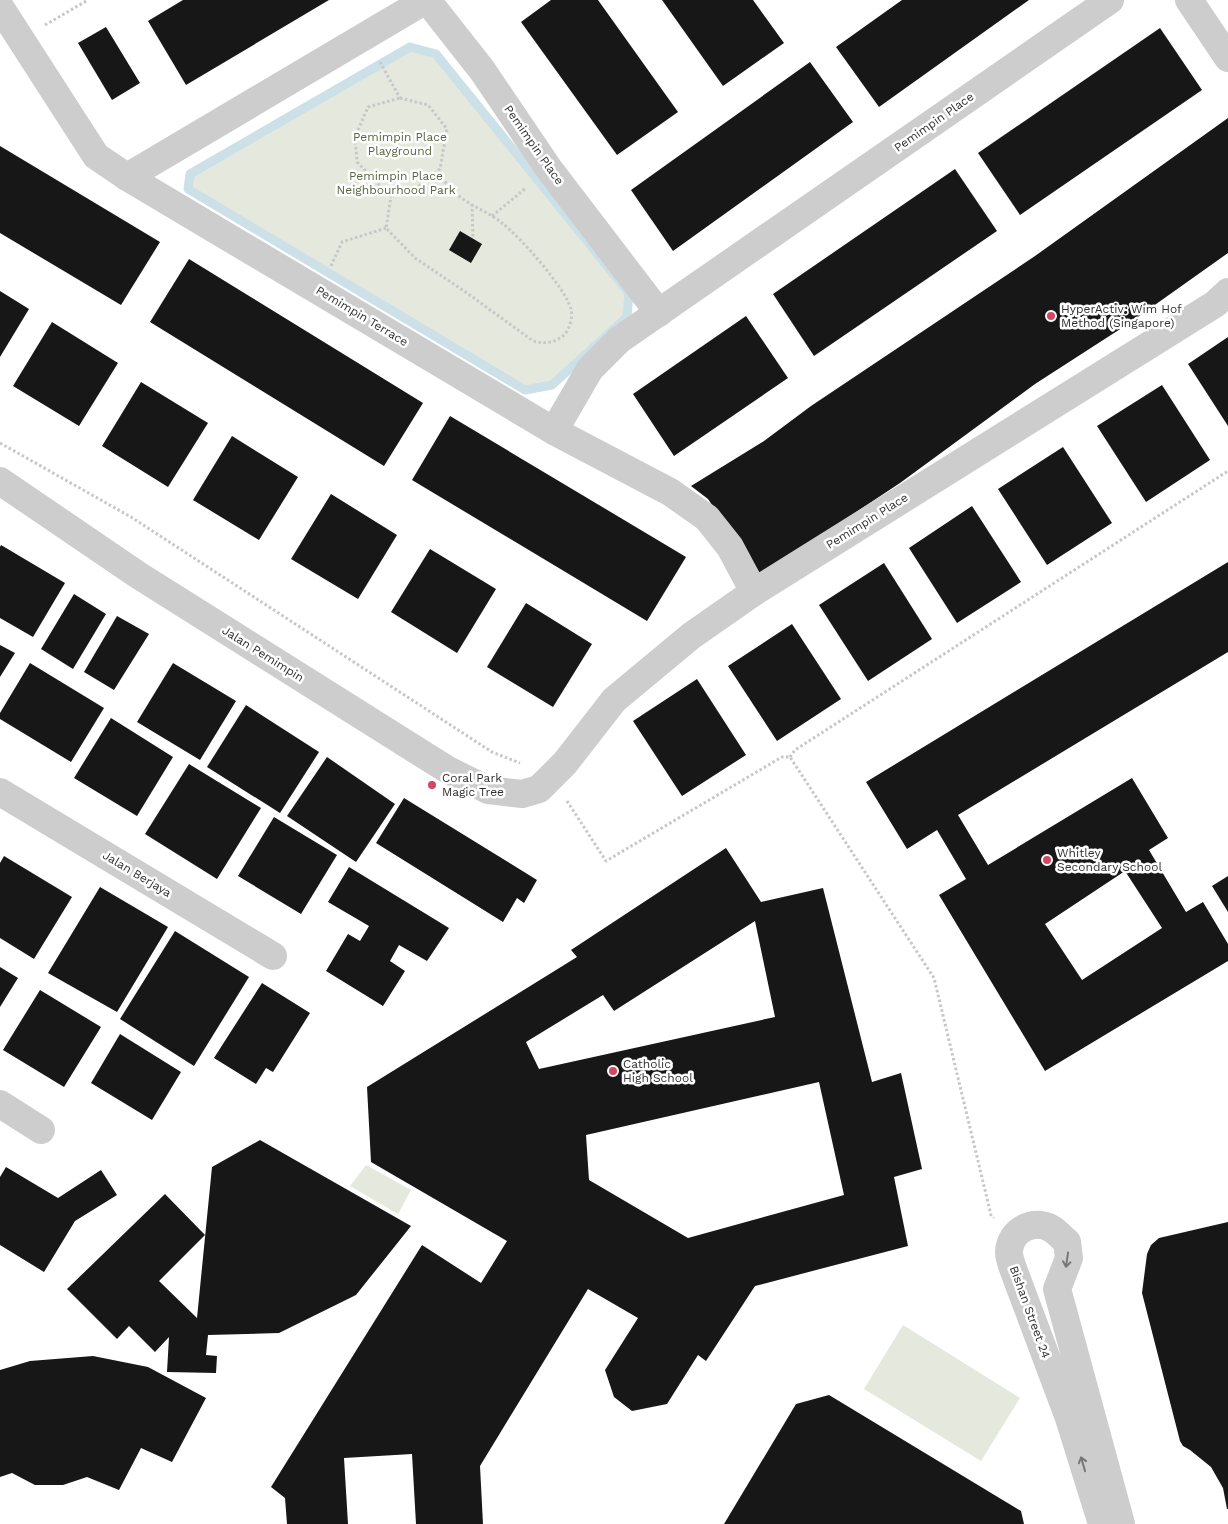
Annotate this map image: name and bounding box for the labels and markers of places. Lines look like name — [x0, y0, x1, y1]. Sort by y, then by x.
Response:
place label: HyperActiv: Wim Hof Method (Singapore) — [1061, 302, 1182, 330]
marker: HyperActiv: Wim Hof Method (Singapore) — [1045, 310, 1057, 322]
place label: Coral Park Magic Tree — [442, 771, 504, 799]
marker: Coral Park Magic Tree — [426, 779, 438, 791]
place label: Whitley Secondary School — [1057, 846, 1162, 874]
marker: Whitley Secondary School — [1041, 854, 1053, 866]
place label: Catholic High School — [623, 1057, 693, 1085]
marker: Catholic High School — [607, 1065, 619, 1077]

